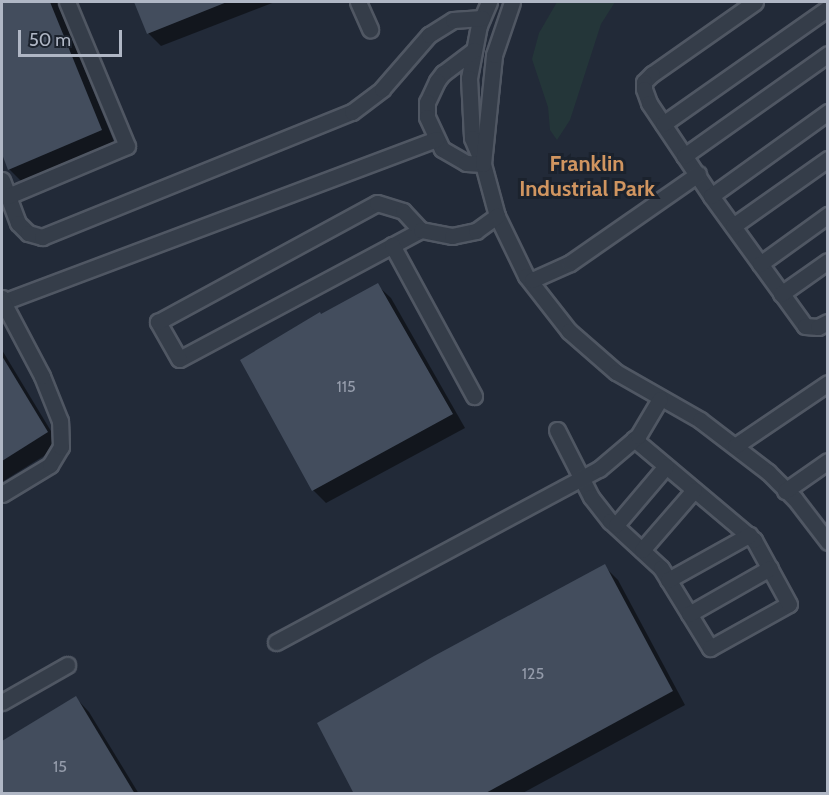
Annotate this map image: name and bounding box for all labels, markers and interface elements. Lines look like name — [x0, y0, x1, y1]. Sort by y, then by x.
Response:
scale bar — [21, 18, 124, 56]
text: 50 m — [29, 29, 71, 51]
district label: Franklin Industrial Park — [519, 150, 655, 202]
house number: 115 — [336, 377, 356, 397]
house number: 125 — [522, 664, 544, 684]
house number: 15 — [53, 757, 67, 777]

